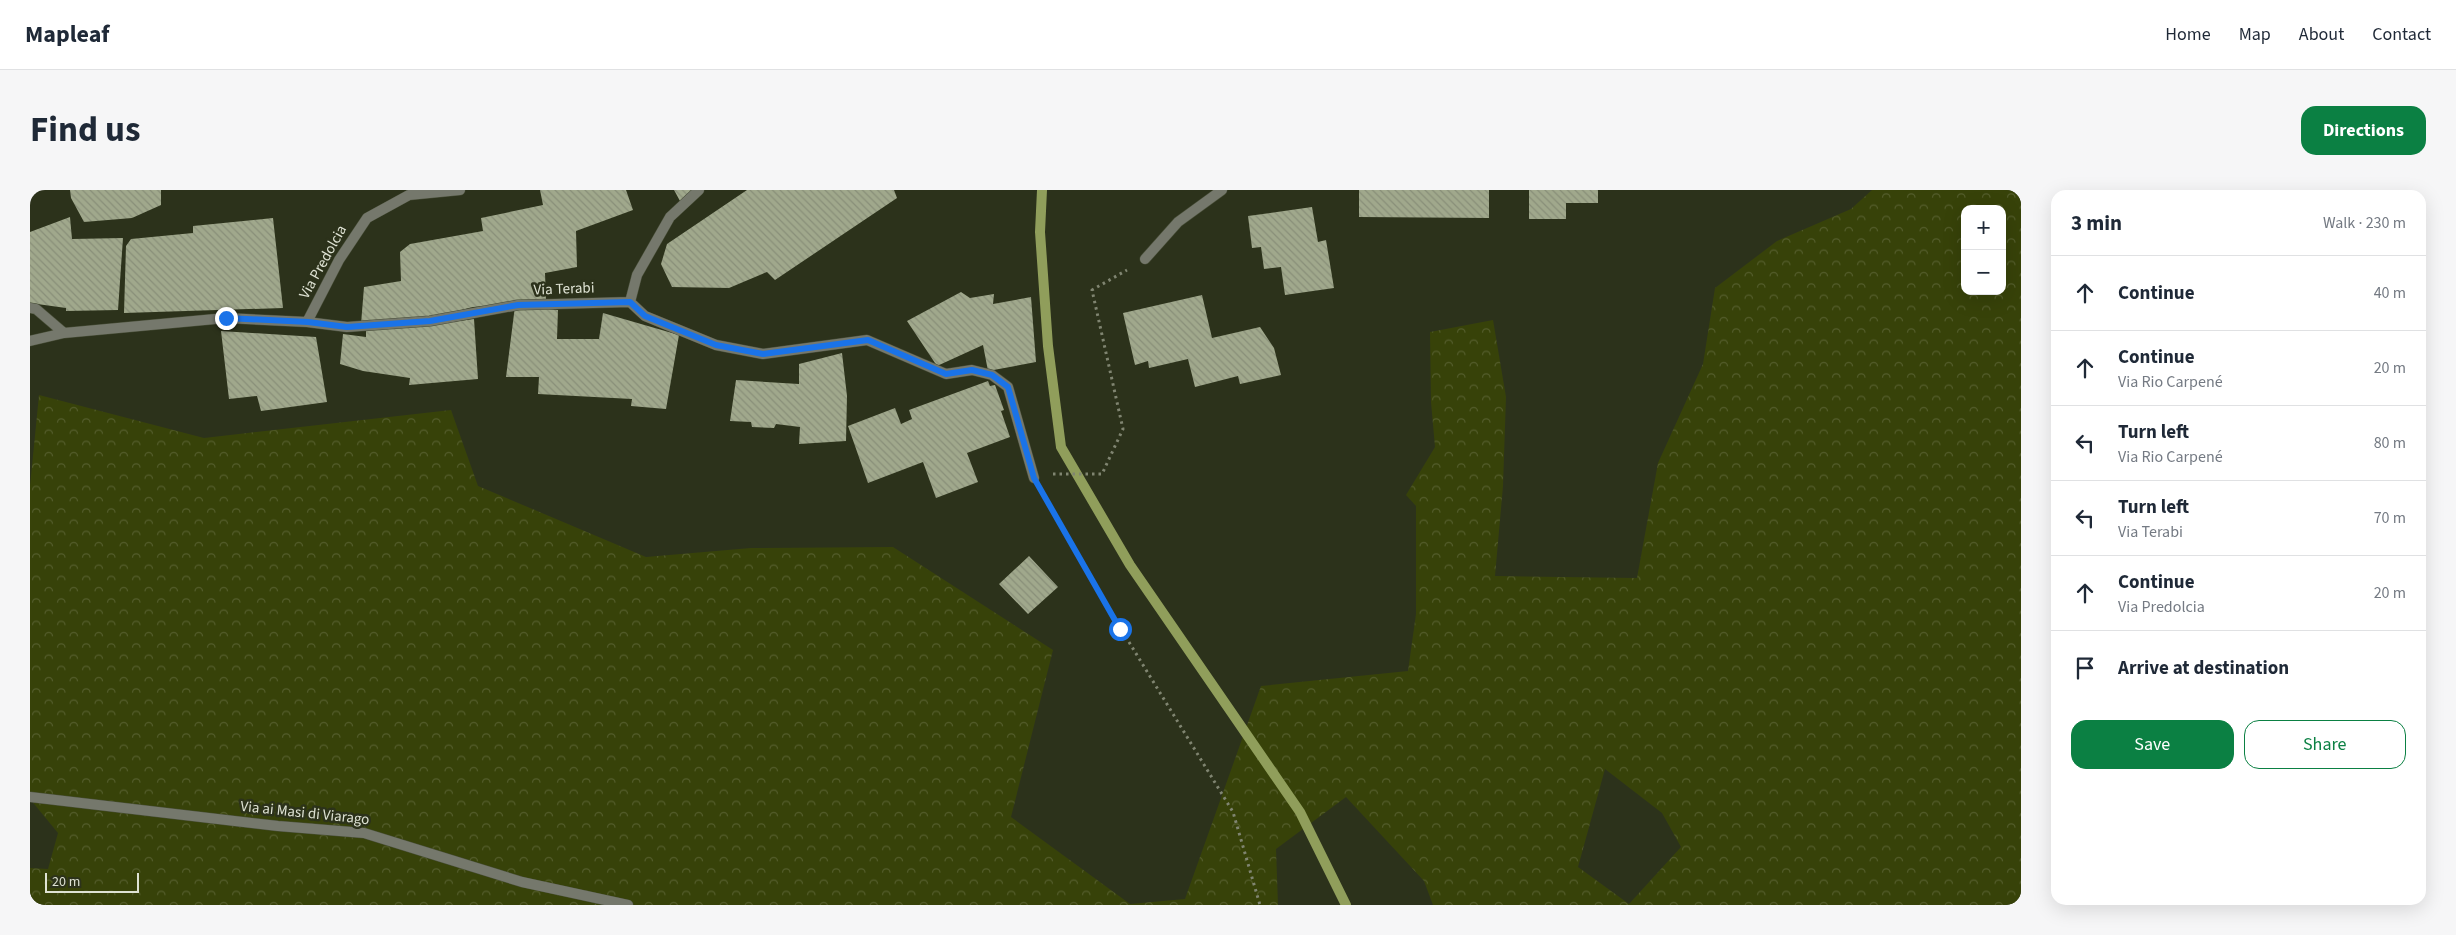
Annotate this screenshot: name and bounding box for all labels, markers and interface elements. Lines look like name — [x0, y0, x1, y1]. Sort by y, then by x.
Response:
text: Mapleaf — [25, 17, 110, 52]
text: Home — [2165, 22, 2211, 47]
text: Map — [2239, 22, 2271, 47]
text: About — [2299, 22, 2344, 47]
text: Contact — [2372, 22, 2431, 47]
text: Find us — [30, 105, 140, 155]
button: Directions — [2301, 106, 2426, 155]
map controls — [1961, 205, 2006, 295]
button: + — [1961, 205, 2006, 250]
text: 3 min — [2071, 208, 2122, 238]
text: Walk · 230 m — [2323, 212, 2406, 234]
street label: Via Predolcia — [294, 221, 352, 303]
button: − — [1961, 250, 2006, 295]
street label: Via Terabi — [533, 277, 595, 301]
icon: ahead — [2071, 279, 2099, 307]
text: Continue — [2118, 280, 2195, 307]
text: 40 m — [2374, 282, 2406, 304]
route end — [215, 307, 238, 330]
text: Continue — [2118, 344, 2195, 371]
icon: ahead — [2071, 354, 2099, 382]
text: 20 m — [2374, 357, 2406, 379]
text: Via Rio Carpené — [2118, 371, 2223, 393]
text: Turn left — [2118, 419, 2189, 446]
icon: left — [2071, 429, 2099, 457]
text: 80 m — [2374, 432, 2406, 454]
text: Via Rio Carpené — [2118, 446, 2223, 468]
text: Turn left — [2118, 494, 2189, 521]
icon: left — [2071, 504, 2099, 532]
text: 70 m — [2374, 507, 2406, 529]
text: Via Terabi — [2118, 521, 2183, 543]
text: Continue — [2118, 569, 2195, 596]
icon: ahead — [2071, 579, 2099, 607]
text: 20 m — [2374, 582, 2406, 604]
text: Via Predolcia — [2118, 596, 2205, 618]
route start — [1109, 618, 1132, 641]
icon: arrive — [2071, 654, 2099, 682]
text: Arrive at destination — [2118, 655, 2289, 682]
button: Save — [2071, 720, 2234, 769]
button: Share — [2244, 720, 2406, 769]
street label: Via ai Masi di Viarago — [239, 796, 371, 830]
scale bar — [45, 870, 139, 893]
text: 20 m — [52, 872, 80, 892]

